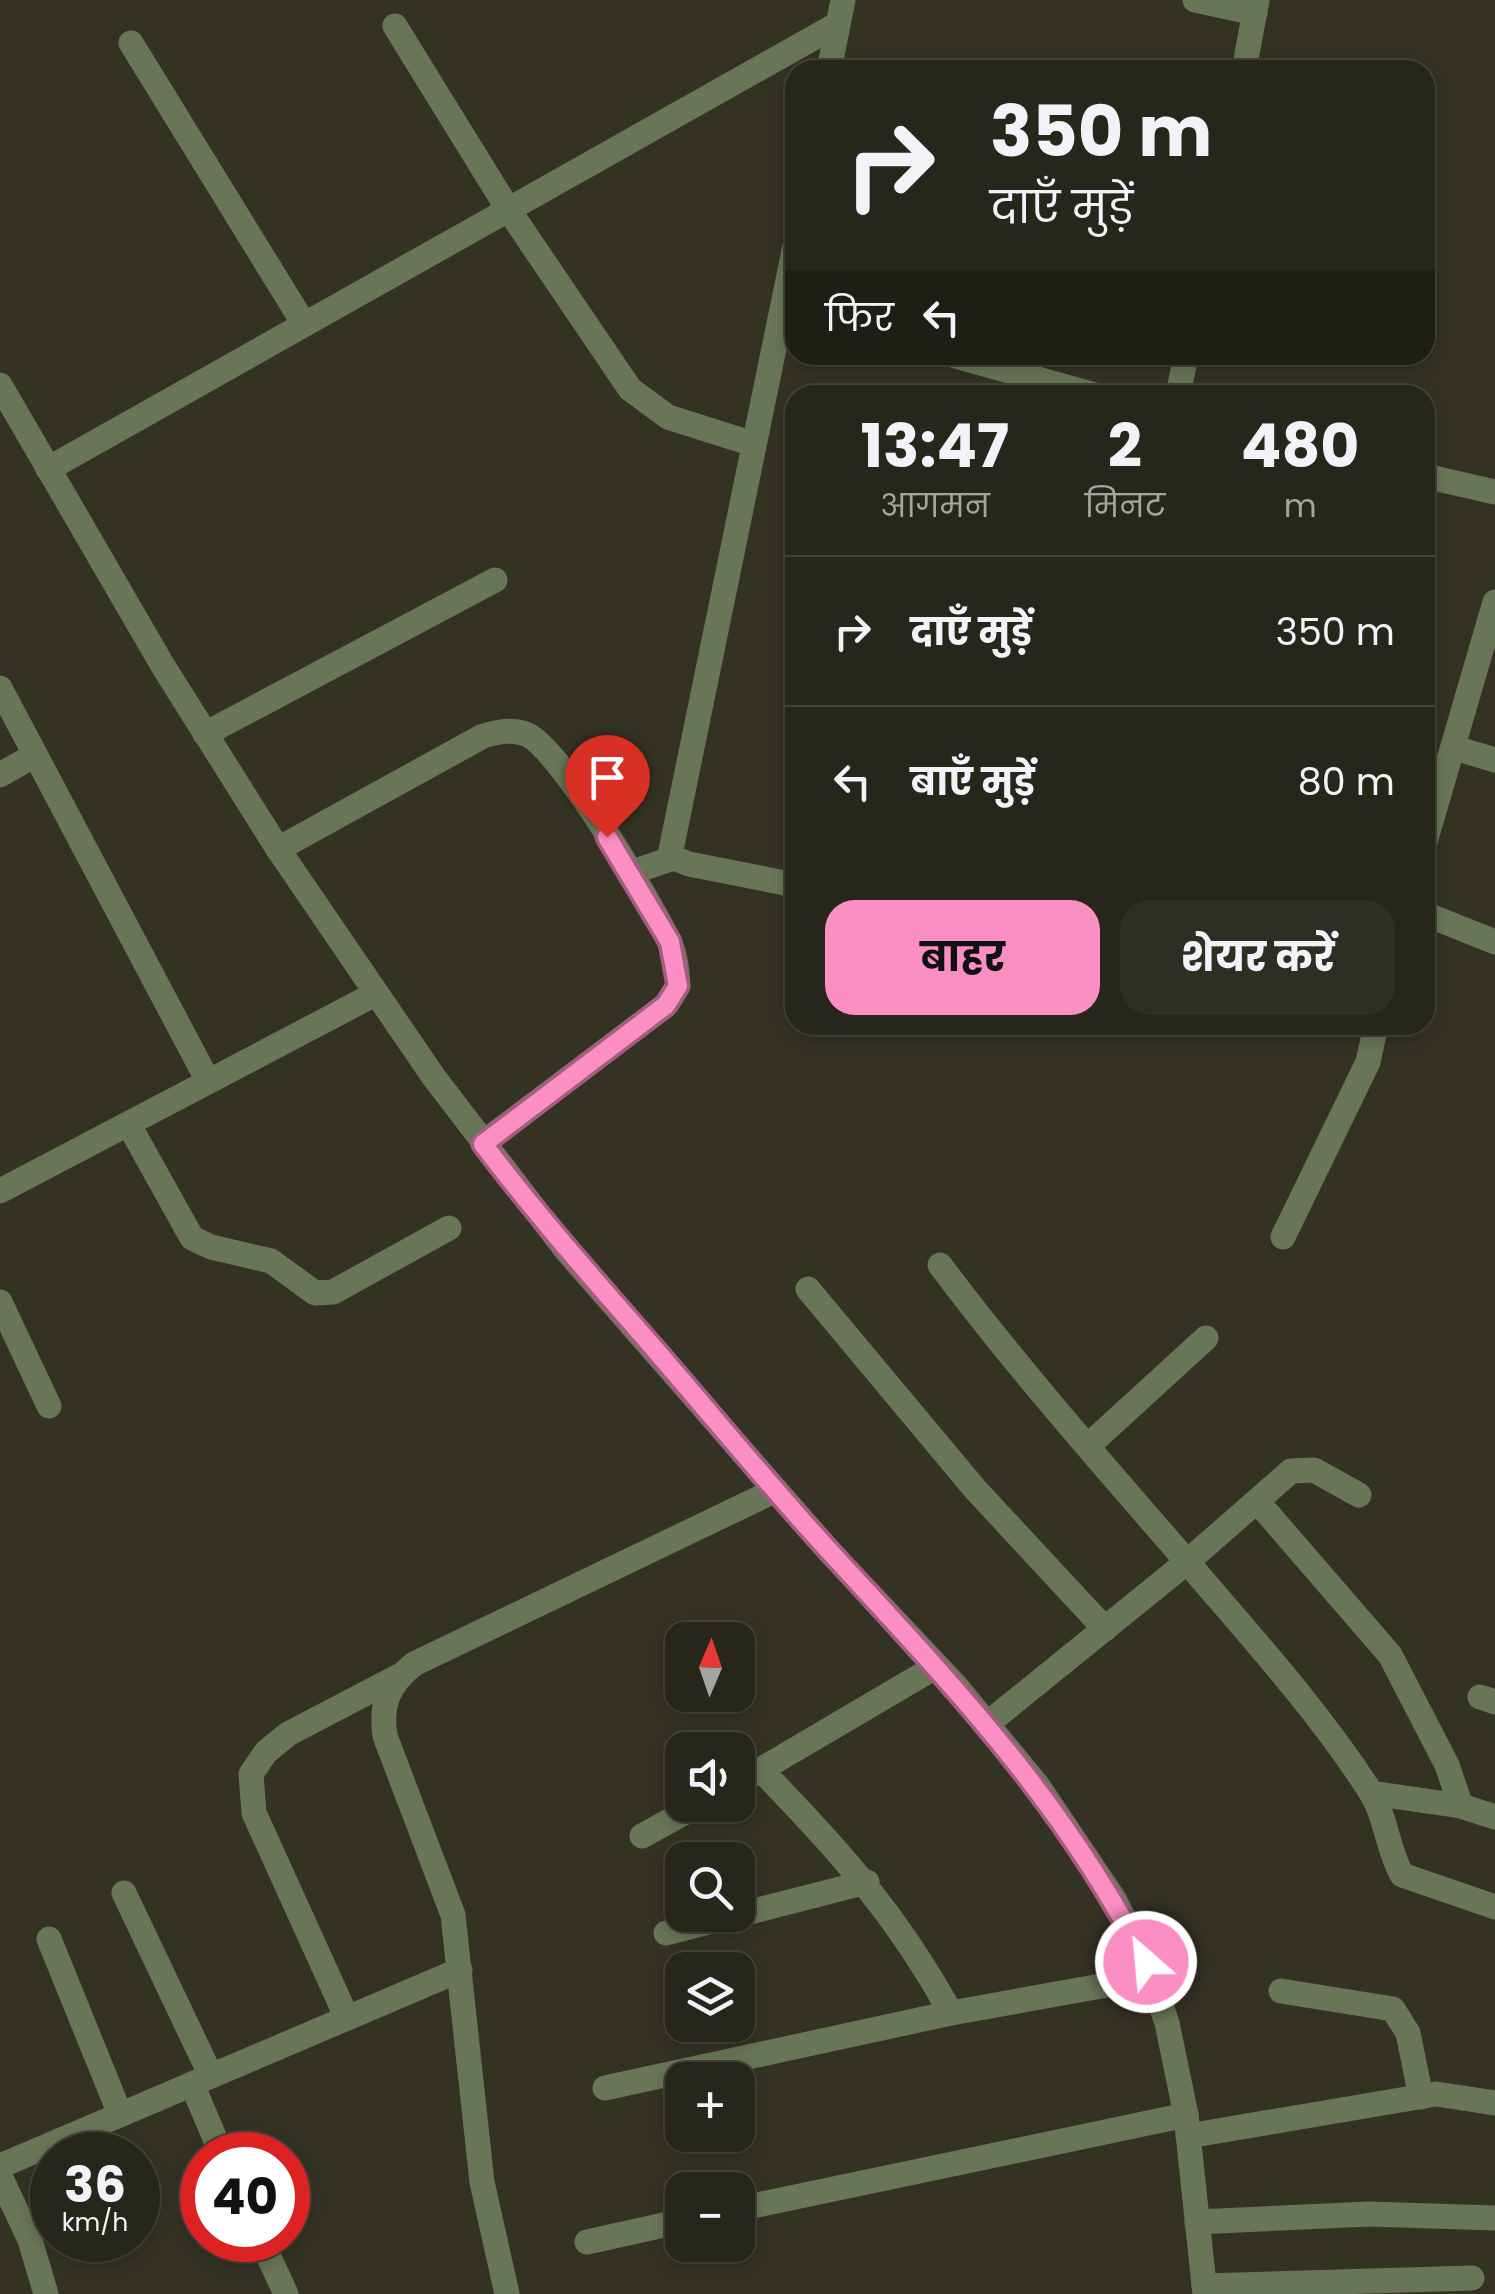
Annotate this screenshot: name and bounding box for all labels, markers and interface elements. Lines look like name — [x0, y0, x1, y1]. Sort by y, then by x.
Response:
text: 350 m — [990, 82, 1212, 181]
icon: right — [825, 100, 955, 230]
text: दाएँ मुड़ें — [990, 176, 1133, 239]
icon: left — [914, 290, 969, 345]
text: फिर — [825, 291, 894, 344]
text: 13:47 — [861, 404, 1009, 488]
text: 2 — [1108, 404, 1142, 488]
text: 480 — [1241, 404, 1359, 488]
text: आगमन — [880, 483, 990, 528]
text: मिनट — [1085, 483, 1165, 528]
text: m — [1284, 483, 1317, 528]
icon: right — [825, 604, 880, 659]
text: दाएँ मुड़ें — [910, 605, 1032, 658]
text: 350 m — [1276, 605, 1395, 658]
pin — [565, 735, 650, 838]
icon: arrive — [580, 750, 635, 805]
icon: left — [825, 754, 880, 809]
text: बाएँ मुड़ें — [910, 755, 1035, 808]
text: 80 m — [1298, 755, 1395, 808]
button: बाहर — [825, 900, 1100, 1015]
button: शेयर करें — [1120, 900, 1395, 1015]
north arrow — [665, 1622, 755, 1712]
map controls — [665, 1622, 755, 2262]
button: sound — [665, 1732, 755, 1822]
button: search — [665, 1842, 755, 1932]
position arrow — [1094, 1910, 1198, 2014]
button: layers — [665, 1952, 755, 2042]
button: + — [665, 2062, 755, 2152]
speed limit sign: 40 — [180, 2132, 310, 2262]
text: 36 — [64, 2149, 126, 2220]
button: − — [665, 2172, 755, 2262]
text: km/h — [62, 2205, 128, 2240]

